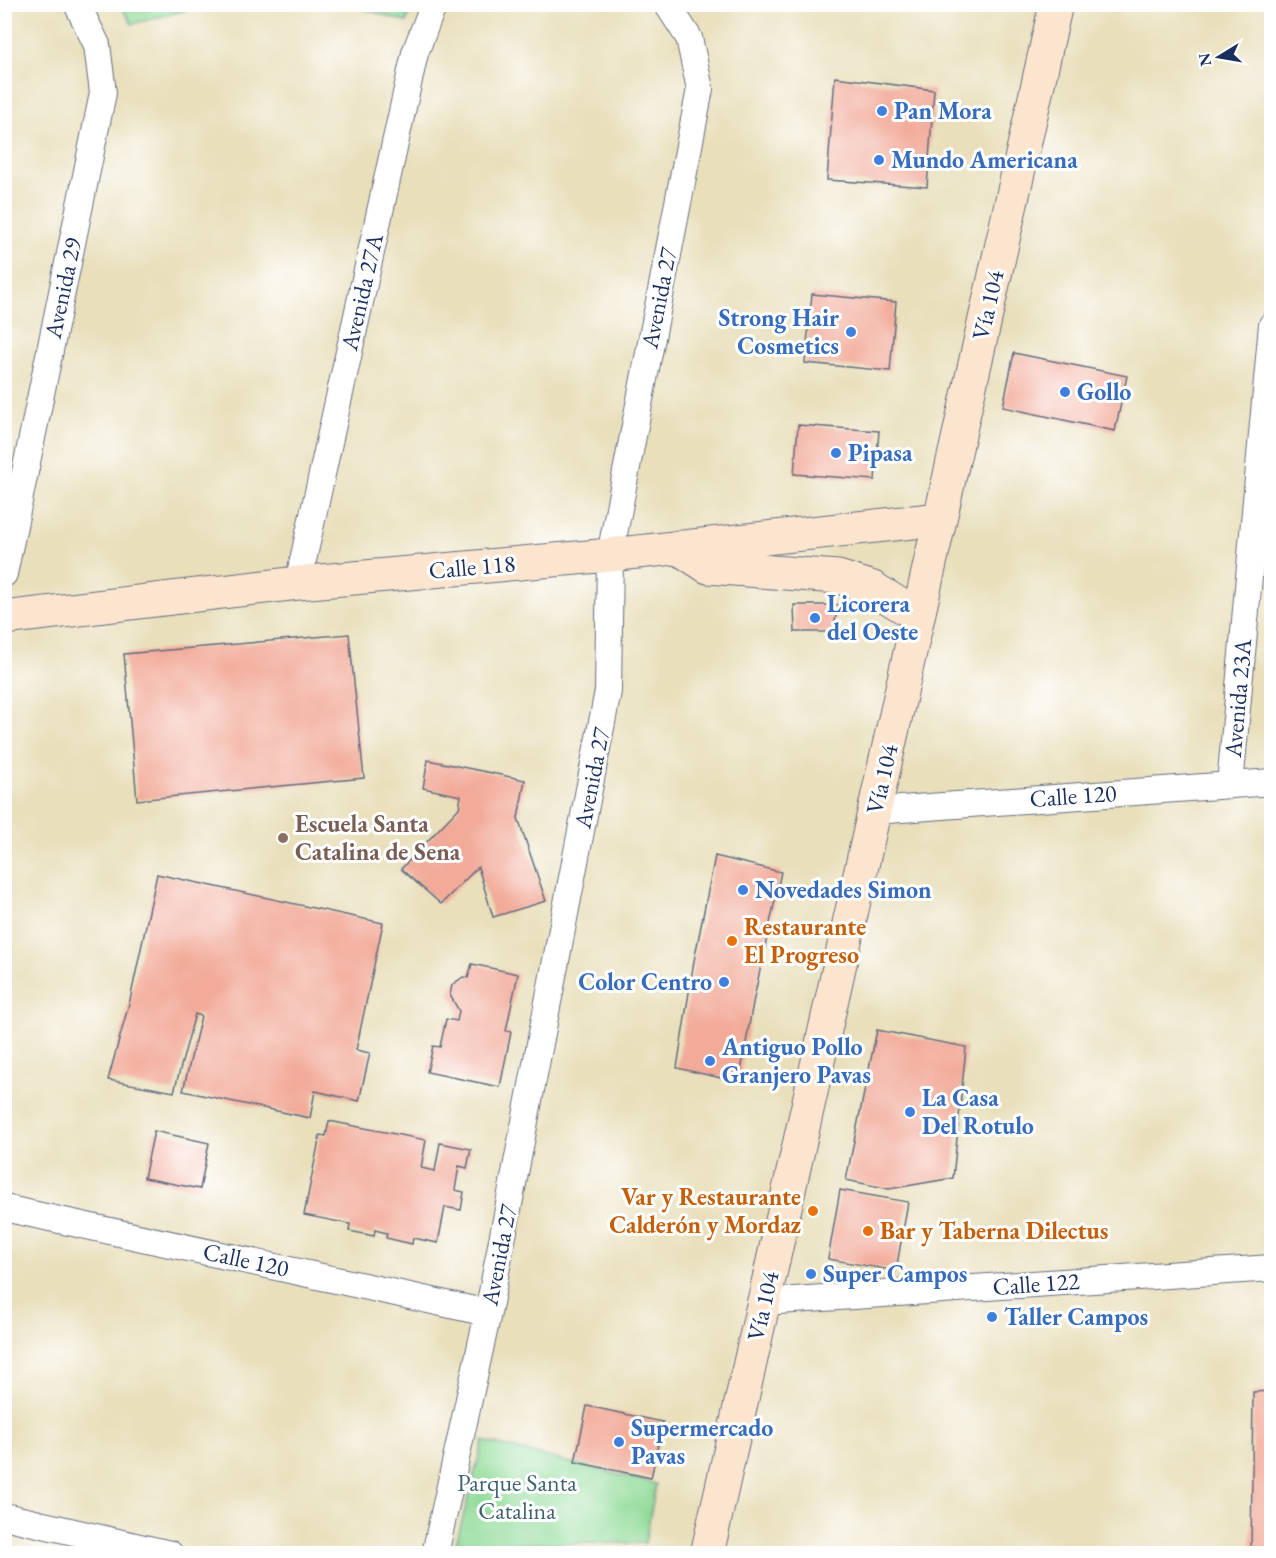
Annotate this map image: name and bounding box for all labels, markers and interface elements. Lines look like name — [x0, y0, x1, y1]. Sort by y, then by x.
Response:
north arrow — [1189, 27, 1249, 87]
text: N — [1193, 51, 1216, 68]
place label: Pan Mora — [894, 95, 992, 126]
marker: Pan Mora — [875, 104, 889, 118]
place label: Mundo Americana — [891, 144, 1078, 175]
marker: Mundo Americana — [872, 153, 886, 167]
street label: Avenida 27A — [333, 230, 390, 354]
street label: Avenida 29 — [37, 234, 88, 342]
street label: Avenida 27 — [633, 244, 684, 352]
street label: Vía 104 — [964, 267, 1011, 343]
place label: Strong Hair Cosmetics — [718, 302, 839, 361]
marker: Strong Hair Cosmetics — [844, 325, 858, 339]
place label: Gollo — [1077, 376, 1131, 407]
marker: Gollo — [1058, 385, 1072, 399]
place label: Pipasa — [848, 437, 913, 468]
marker: Pipasa — [829, 446, 843, 460]
street label: Calle 118 — [427, 547, 517, 586]
place label: Licorera del Oeste — [827, 588, 918, 647]
marker: Licorera del Oeste — [808, 611, 822, 625]
street label: Avenida 23A — [1217, 637, 1258, 760]
street label: Avenida 27 — [566, 724, 617, 832]
street label: Vía 104 — [858, 741, 905, 817]
street label: Calle 120 — [1029, 777, 1117, 814]
place label: Escuela Santa Catalina de Sena — [295, 808, 461, 867]
marker: Escuela Santa Catalina de Sena — [276, 831, 290, 845]
place label: Novedades Simon — [755, 874, 932, 905]
marker: Novedades Simon — [736, 883, 750, 897]
place label: Restaurante El Progreso — [744, 911, 866, 971]
marker: Restaurante El Progreso — [725, 934, 739, 948]
place label: Color Centro — [578, 966, 712, 997]
marker: Color Centro — [717, 975, 731, 989]
place label: Antiguo Pollo Granjero Pavas — [721, 1031, 871, 1091]
marker: Antiguo Pollo Granjero Pavas — [703, 1054, 717, 1068]
place label: La Casa Del Rotulo — [922, 1082, 1034, 1141]
marker: La Casa Del Rotulo — [903, 1105, 917, 1119]
place label: Var y Restaurante Calderón y Mordaz — [609, 1181, 801, 1241]
street label: Avenida 27 — [473, 1201, 524, 1309]
marker: Var y Restaurante Calderón y Mordaz — [806, 1204, 820, 1218]
place label: Bar y Taberna Dilectus — [880, 1215, 1108, 1247]
marker: Bar y Taberna Dilectus — [861, 1224, 875, 1238]
street label: Calle 120 — [200, 1235, 292, 1284]
place label: Super Campos — [823, 1258, 967, 1289]
street label: Calle 122 — [992, 1265, 1081, 1302]
marker: Super Campos — [804, 1267, 818, 1281]
street label: Vía 104 — [739, 1268, 786, 1344]
place label: Taller Campos — [1004, 1301, 1148, 1332]
marker: Taller Campos — [985, 1310, 999, 1324]
place label: Supermercado Pavas — [631, 1412, 773, 1471]
marker: Supermercado Pavas — [612, 1435, 626, 1449]
park label: Parque Santa Catalina — [457, 1467, 577, 1526]

